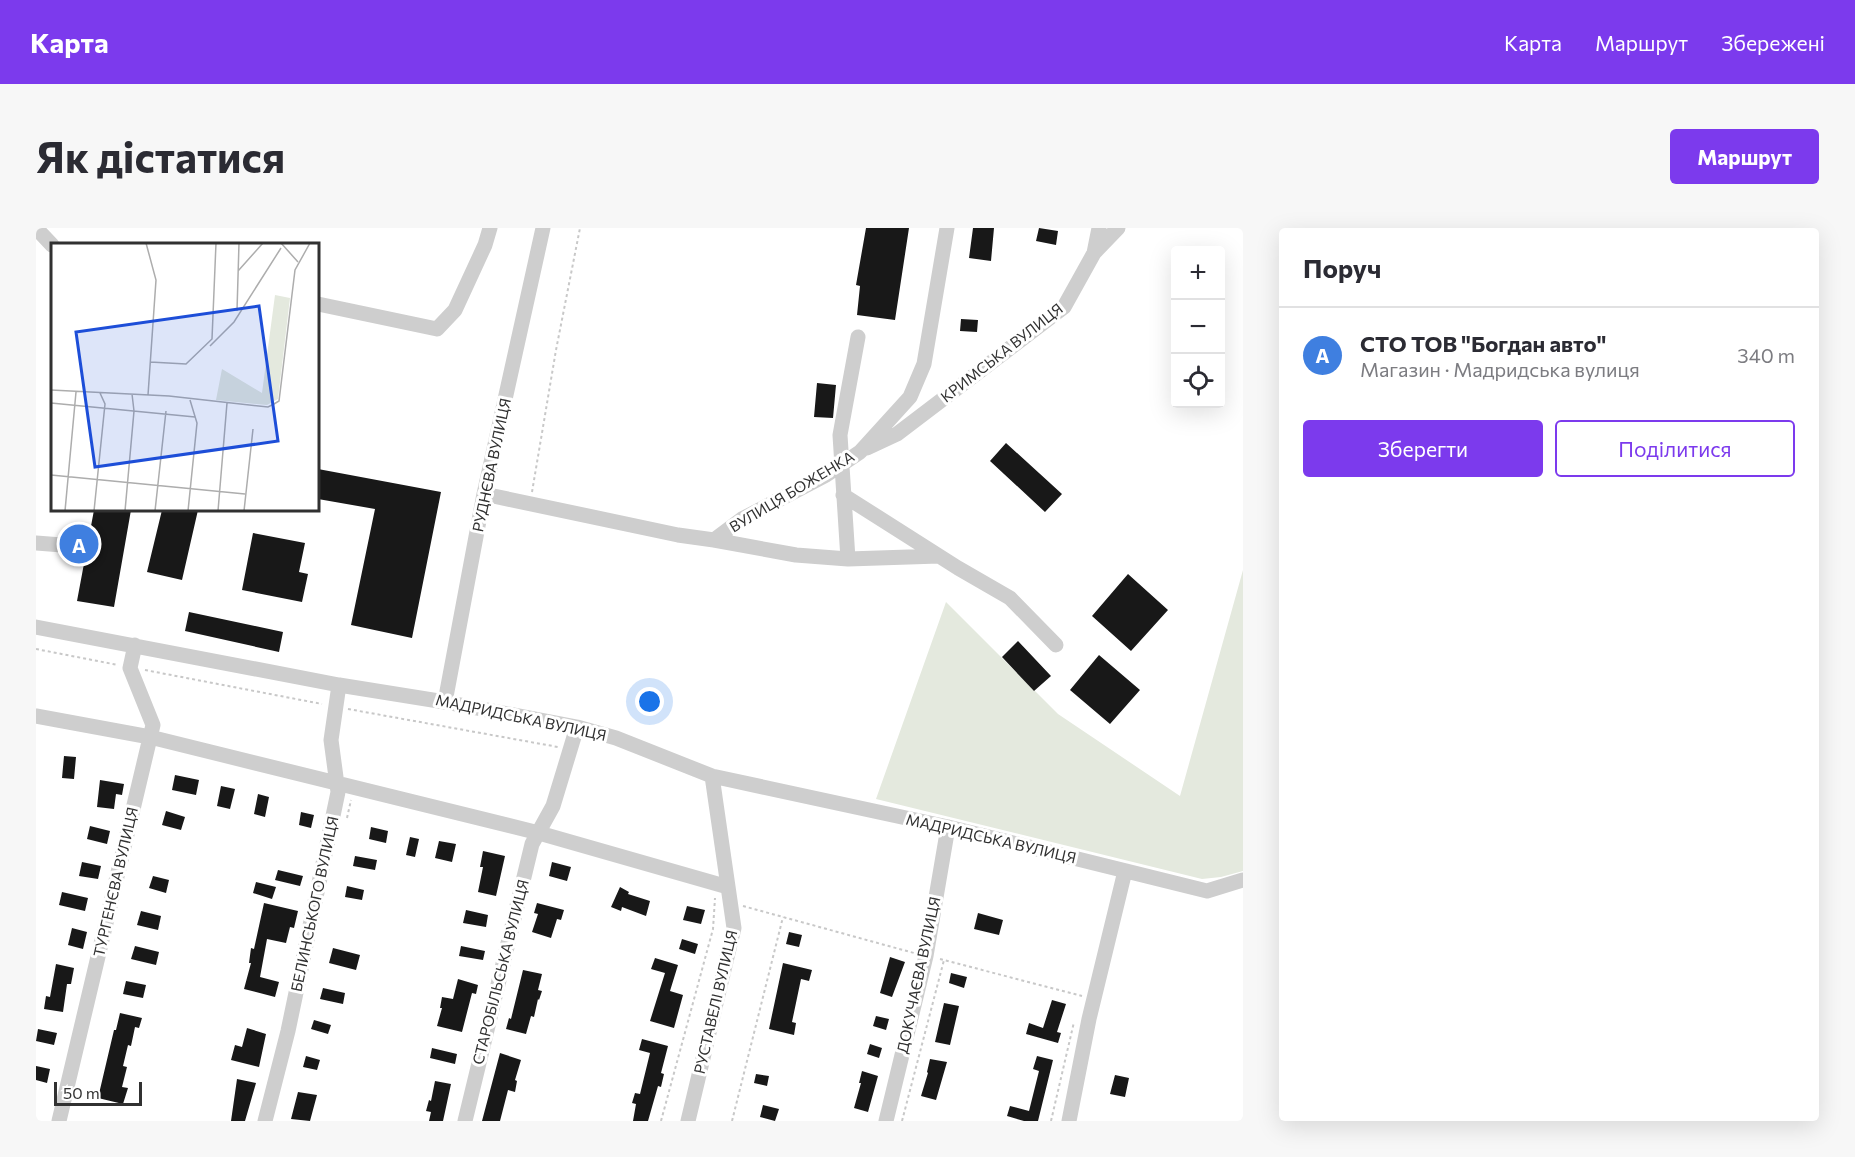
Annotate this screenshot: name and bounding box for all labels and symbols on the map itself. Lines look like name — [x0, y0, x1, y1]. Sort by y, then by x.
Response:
inset map — [51, 243, 320, 512]
street label: КРИМСЬКА ВУЛИЦЯ — [937, 299, 1066, 406]
street label: РУДНЄВА ВУЛИЦЯ — [468, 396, 514, 533]
street label: ВУЛИЦЯ БОЖЕНКА — [726, 447, 857, 536]
pin: A — [60, 522, 99, 566]
your location — [635, 687, 664, 716]
street label: МАДРИДСЬКА ВУЛИЦЯ — [434, 690, 608, 744]
street label: ТУРГЕНЄВА ВУЛИЦЯ — [89, 805, 141, 958]
street label: МАДРИДСЬКА ВУЛИЦЯ — [904, 810, 1078, 866]
street label: БЕЛИНСЬКОГО ВУЛИЦЯ — [287, 814, 341, 993]
street label: СТАРОБІЛЬСЬКА ВУЛИЦЯ — [468, 877, 532, 1066]
street label: ДОКУЧАЄВА ВУЛИЦЯ — [893, 895, 943, 1055]
street label: РУСТАВЕЛІ ВУЛИЦЯ — [690, 928, 740, 1075]
scale bar — [54, 1079, 142, 1106]

